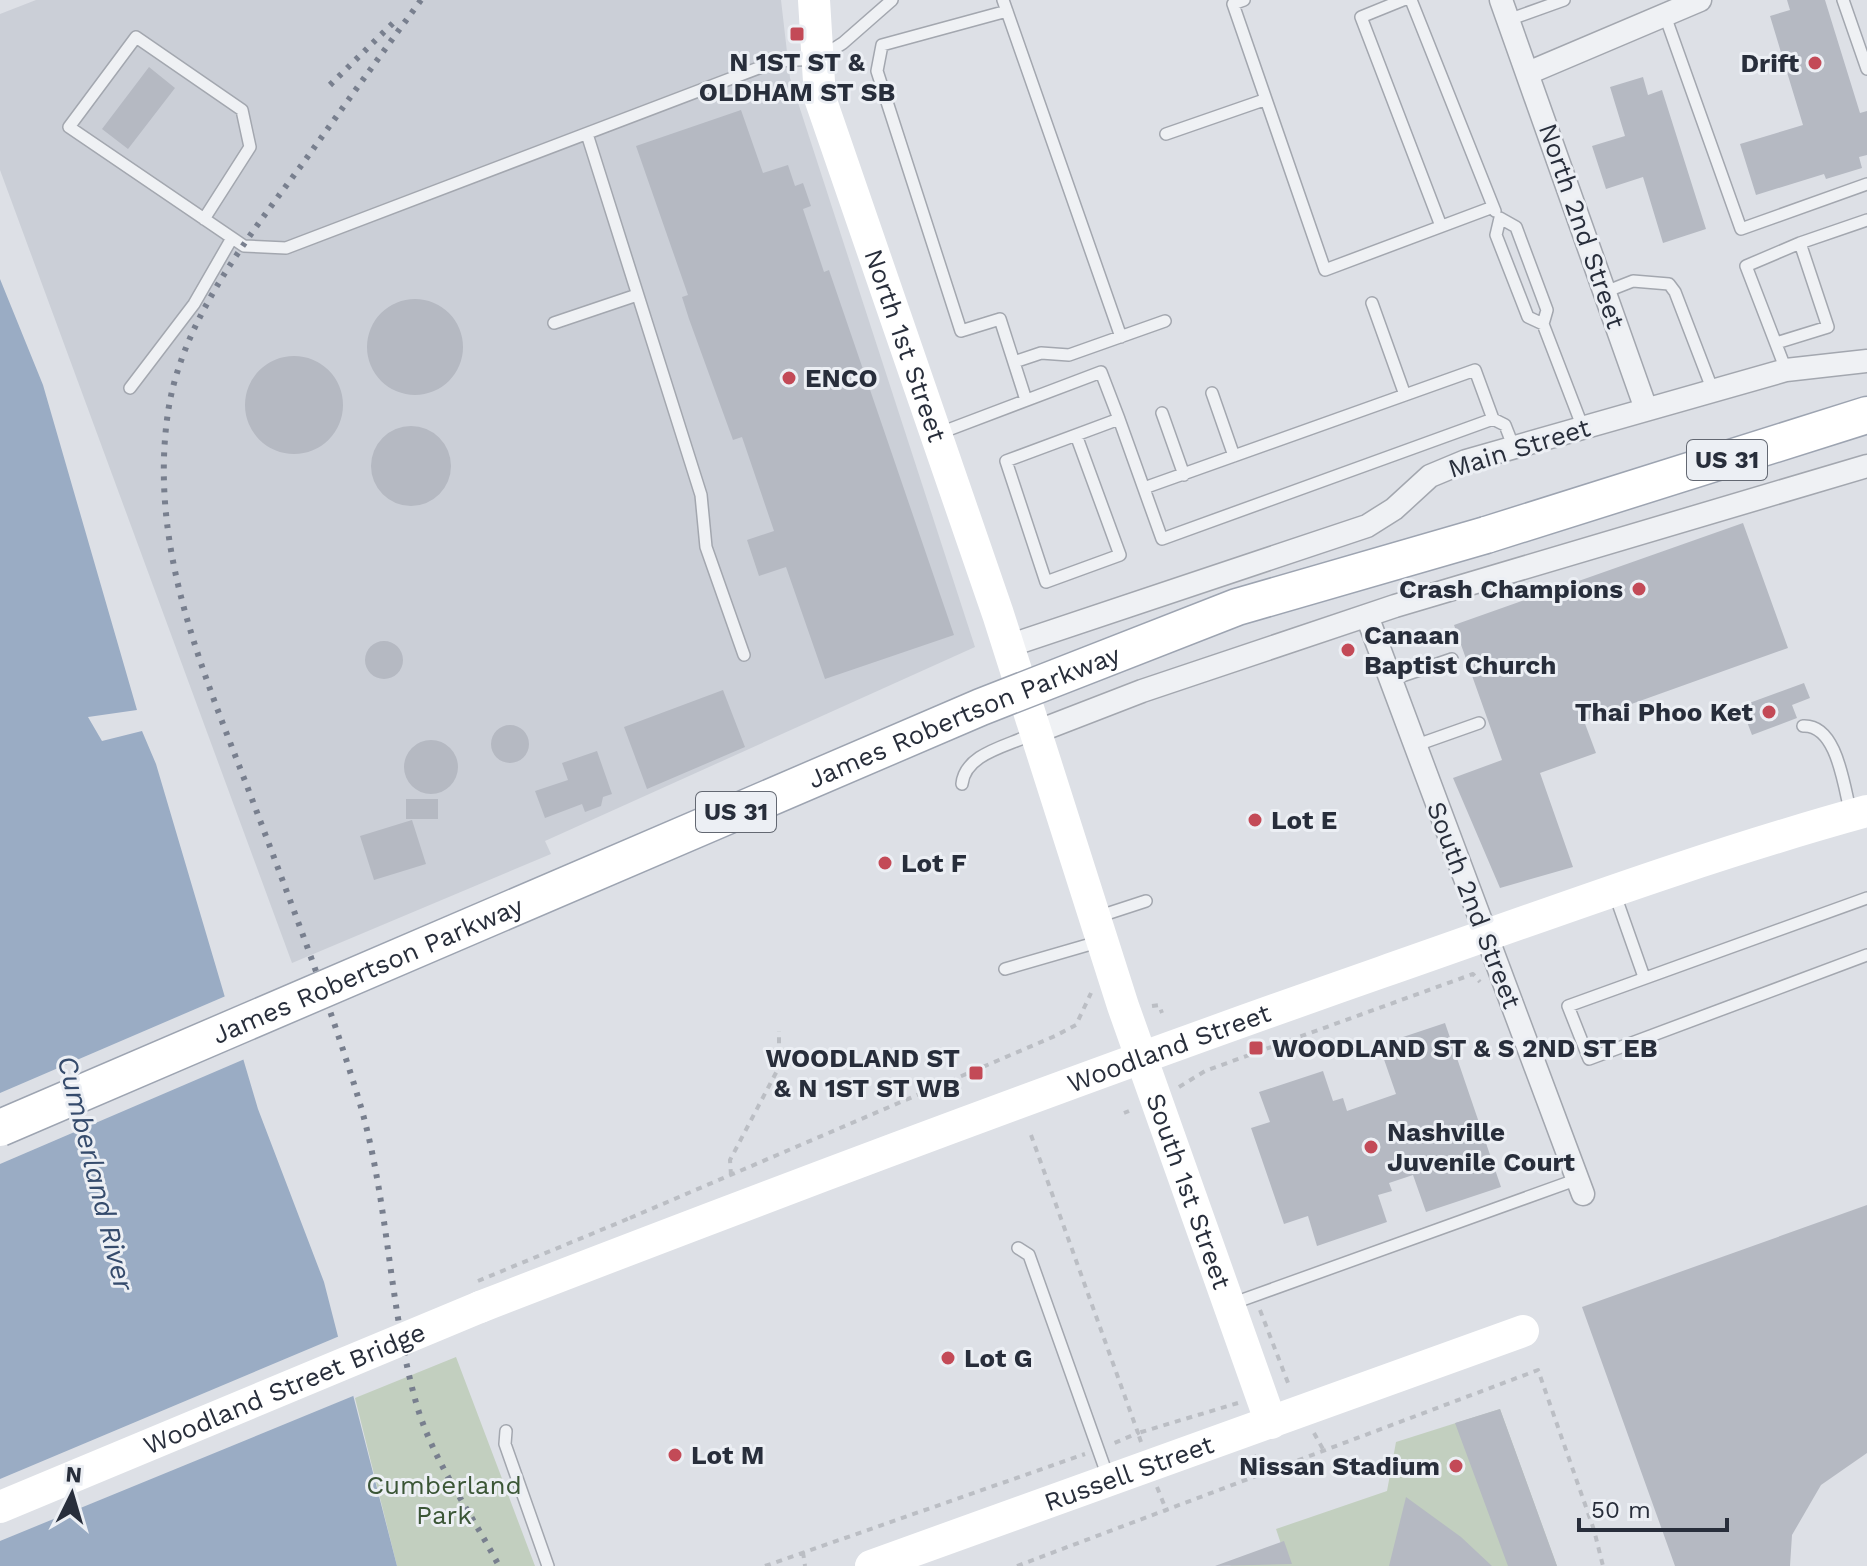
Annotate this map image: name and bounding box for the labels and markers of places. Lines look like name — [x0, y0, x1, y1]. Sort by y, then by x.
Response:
marker: N 1ST ST & OLDHAM ST SB — [788, 25, 806, 43]
place label: N 1ST ST & OLDHAM ST SB — [699, 47, 895, 107]
place label: Drift — [1740, 48, 1800, 78]
marker: Drift — [1806, 54, 1824, 72]
place label: ENCO — [805, 363, 878, 393]
marker: ENCO — [780, 369, 798, 387]
place label: Crash Champions — [1399, 574, 1623, 604]
marker: Crash Champions — [1630, 580, 1648, 598]
place label: Canaan Baptist Church — [1364, 620, 1556, 680]
marker: Canaan Baptist Church — [1339, 641, 1357, 659]
place label: Thai Phoo Ket — [1575, 697, 1754, 727]
marker: Thai Phoo Ket — [1760, 703, 1778, 721]
place label: Lot E — [1271, 805, 1337, 835]
marker: Lot E — [1246, 811, 1264, 829]
place label: Lot F — [901, 848, 967, 878]
marker: Lot F — [876, 854, 894, 872]
place label: WOODLAND ST & S 2ND ST EB — [1272, 1033, 1658, 1063]
marker: WOODLAND ST & S 2ND ST EB — [1247, 1039, 1265, 1057]
place label: WOODLAND ST & N 1ST ST WB — [765, 1043, 960, 1103]
marker: WOODLAND ST & N 1ST ST WB — [967, 1064, 985, 1082]
place label: Nashville Juvenile Court — [1387, 1117, 1575, 1177]
marker: Nashville Juvenile Court — [1362, 1138, 1380, 1156]
place label: Lot G — [964, 1343, 1033, 1373]
marker: Lot G — [939, 1349, 957, 1367]
place label: Lot M — [691, 1440, 764, 1470]
marker: Lot M — [666, 1446, 684, 1464]
place label: Nissan Stadium — [1239, 1451, 1440, 1481]
marker: Nissan Stadium — [1447, 1457, 1465, 1475]

